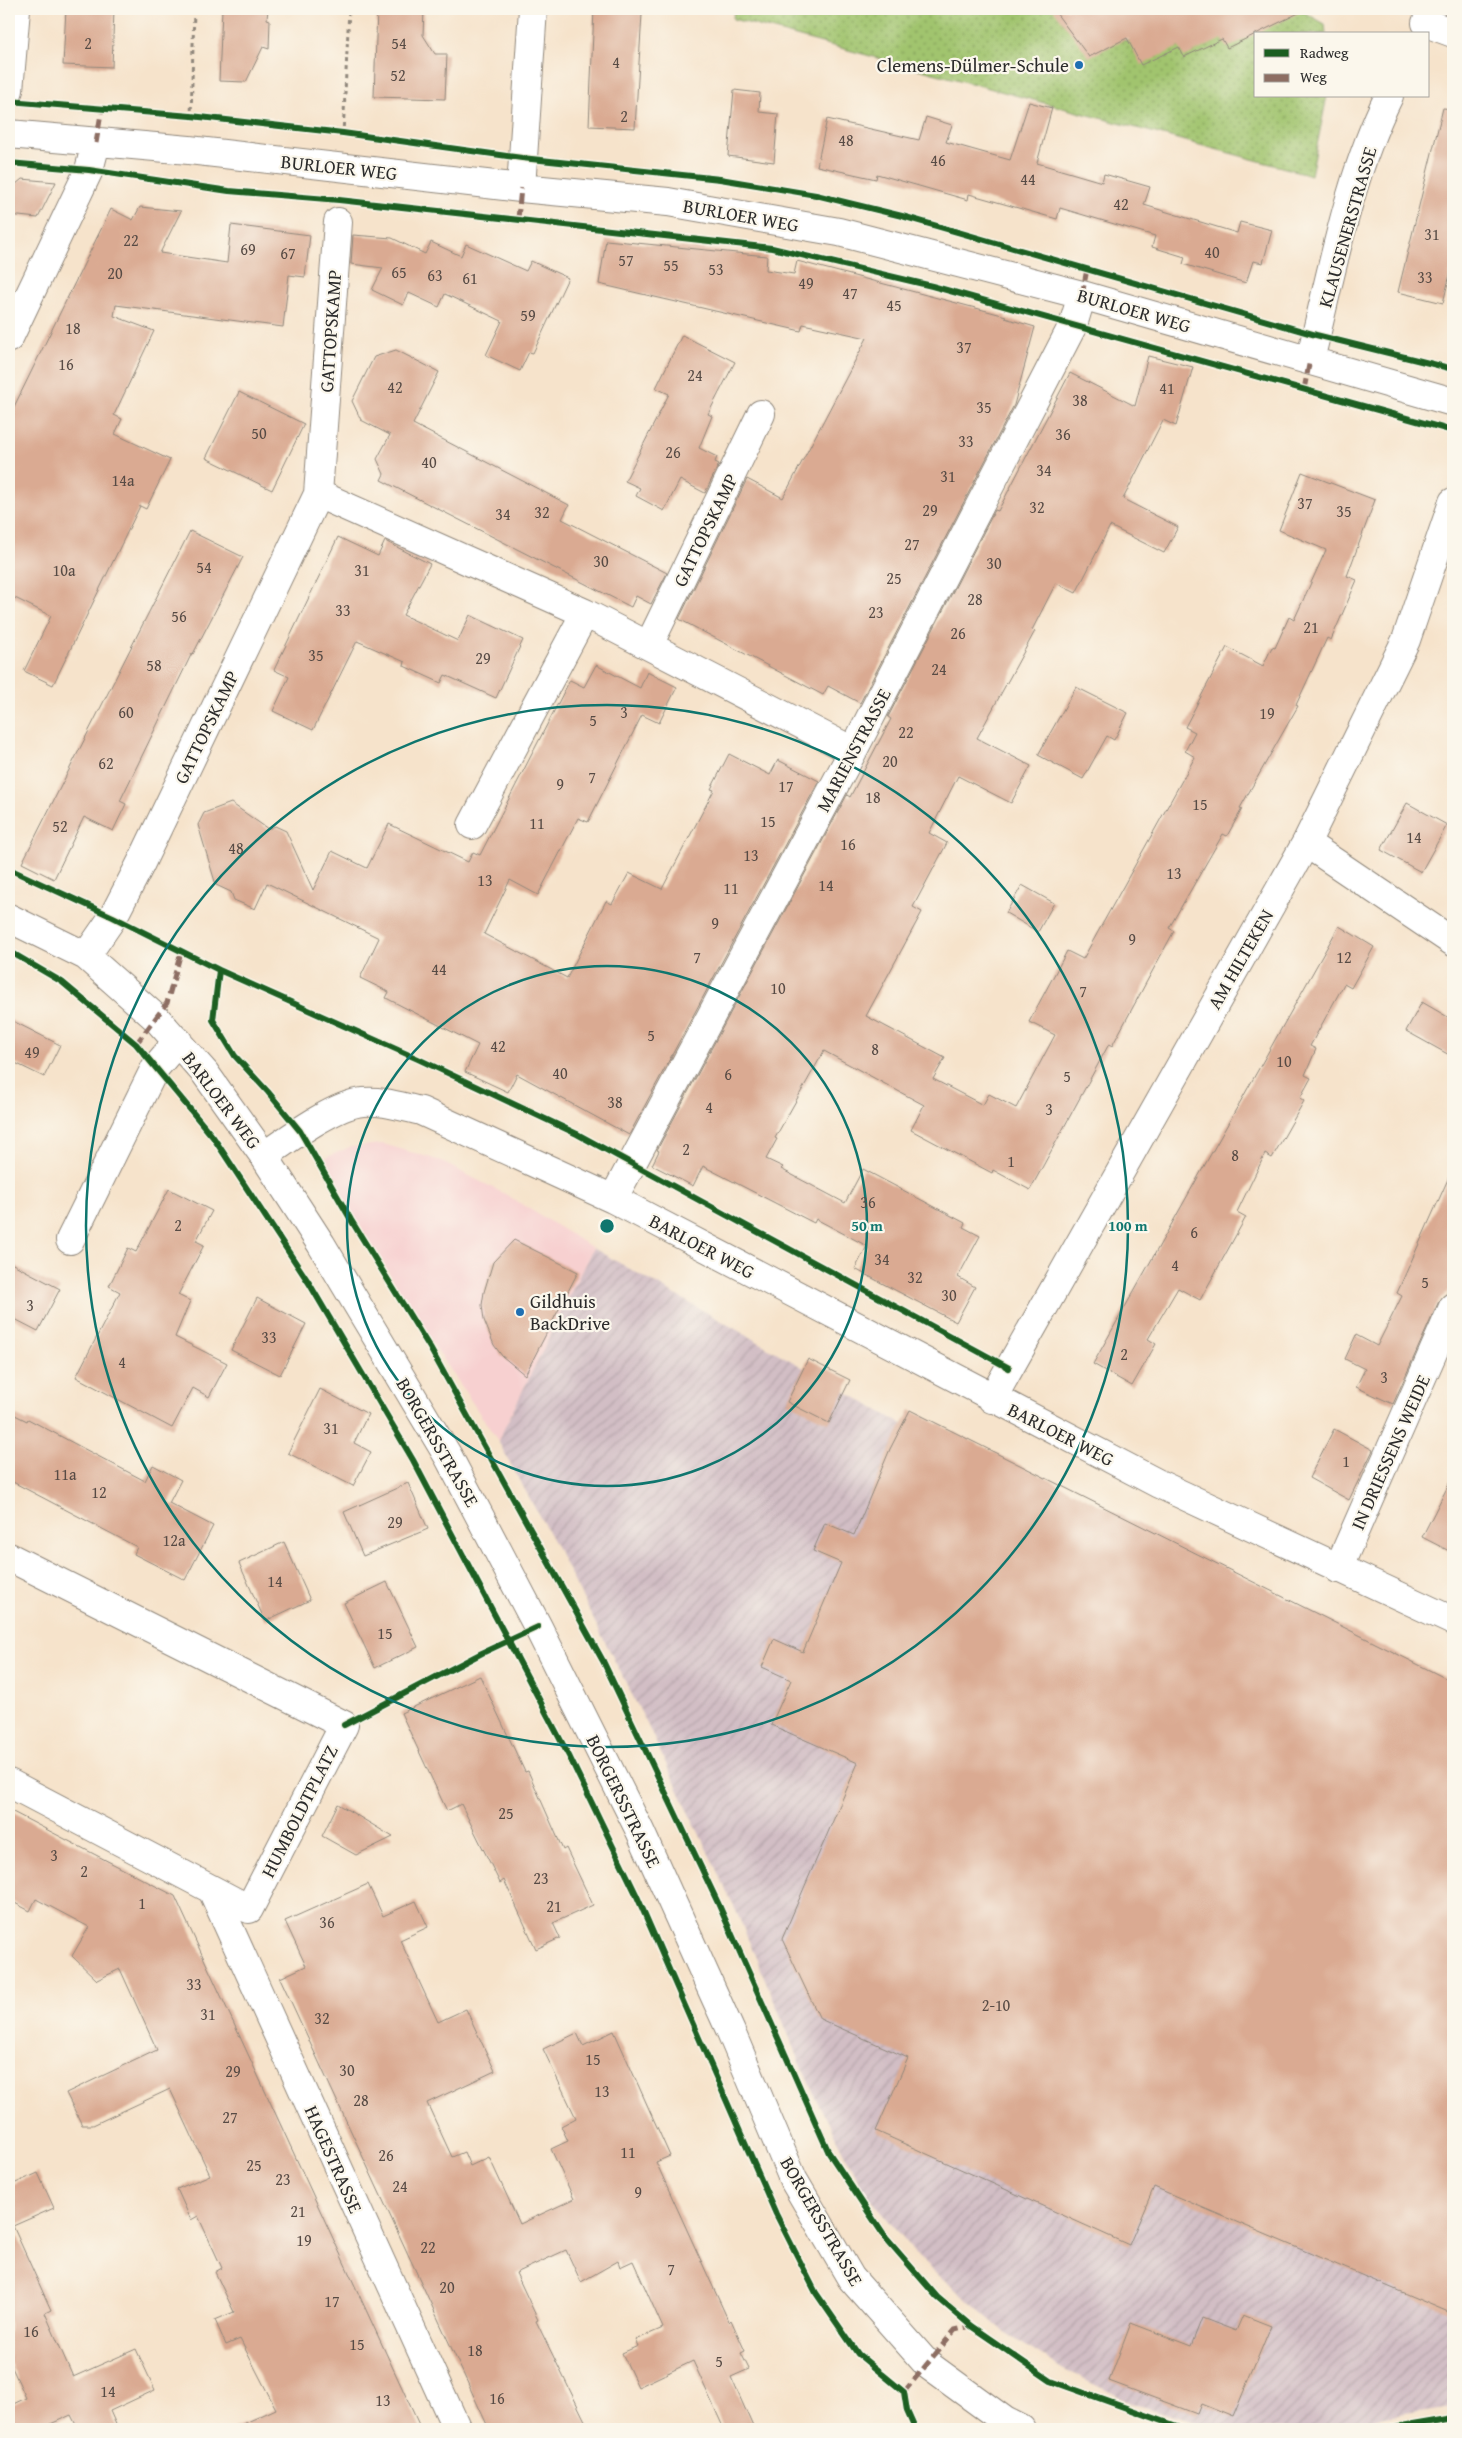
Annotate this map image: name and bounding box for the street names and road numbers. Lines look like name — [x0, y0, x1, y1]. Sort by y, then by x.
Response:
street label: KLAUSENERSTRASSE — [1311, 143, 1383, 311]
street label: BURLOER WEG — [279, 147, 399, 187]
street label: BURLOER WEG — [681, 191, 801, 239]
street label: GATTOPSKAMP — [312, 269, 348, 393]
street label: BURLOER WEG — [1074, 280, 1194, 340]
street label: GATTOPSKAMP — [666, 469, 744, 591]
street label: GATTOPSKAMP — [167, 666, 245, 788]
street label: MARIENSTRASSE — [809, 683, 898, 817]
street label: AM HILTEKEN — [1200, 904, 1280, 1014]
street label: BARLOER WEG — [176, 1045, 268, 1155]
street label: BARLOER WEG — [644, 1206, 760, 1286]
street label: IN DRIESSENS WEIDE — [1343, 1370, 1437, 1534]
street label: BORGERSSTRASSE — [390, 1372, 487, 1512]
street label: BARLOER WEG — [1003, 1395, 1119, 1473]
street label: BORGERSSTRASSE — [580, 1730, 668, 1873]
street label: HUMBOLDTPLATZ — [254, 1740, 344, 1882]
street label: HAGESTRASSE — [298, 2101, 370, 2218]
street label: BORGERSSTRASSE — [774, 2151, 871, 2291]

